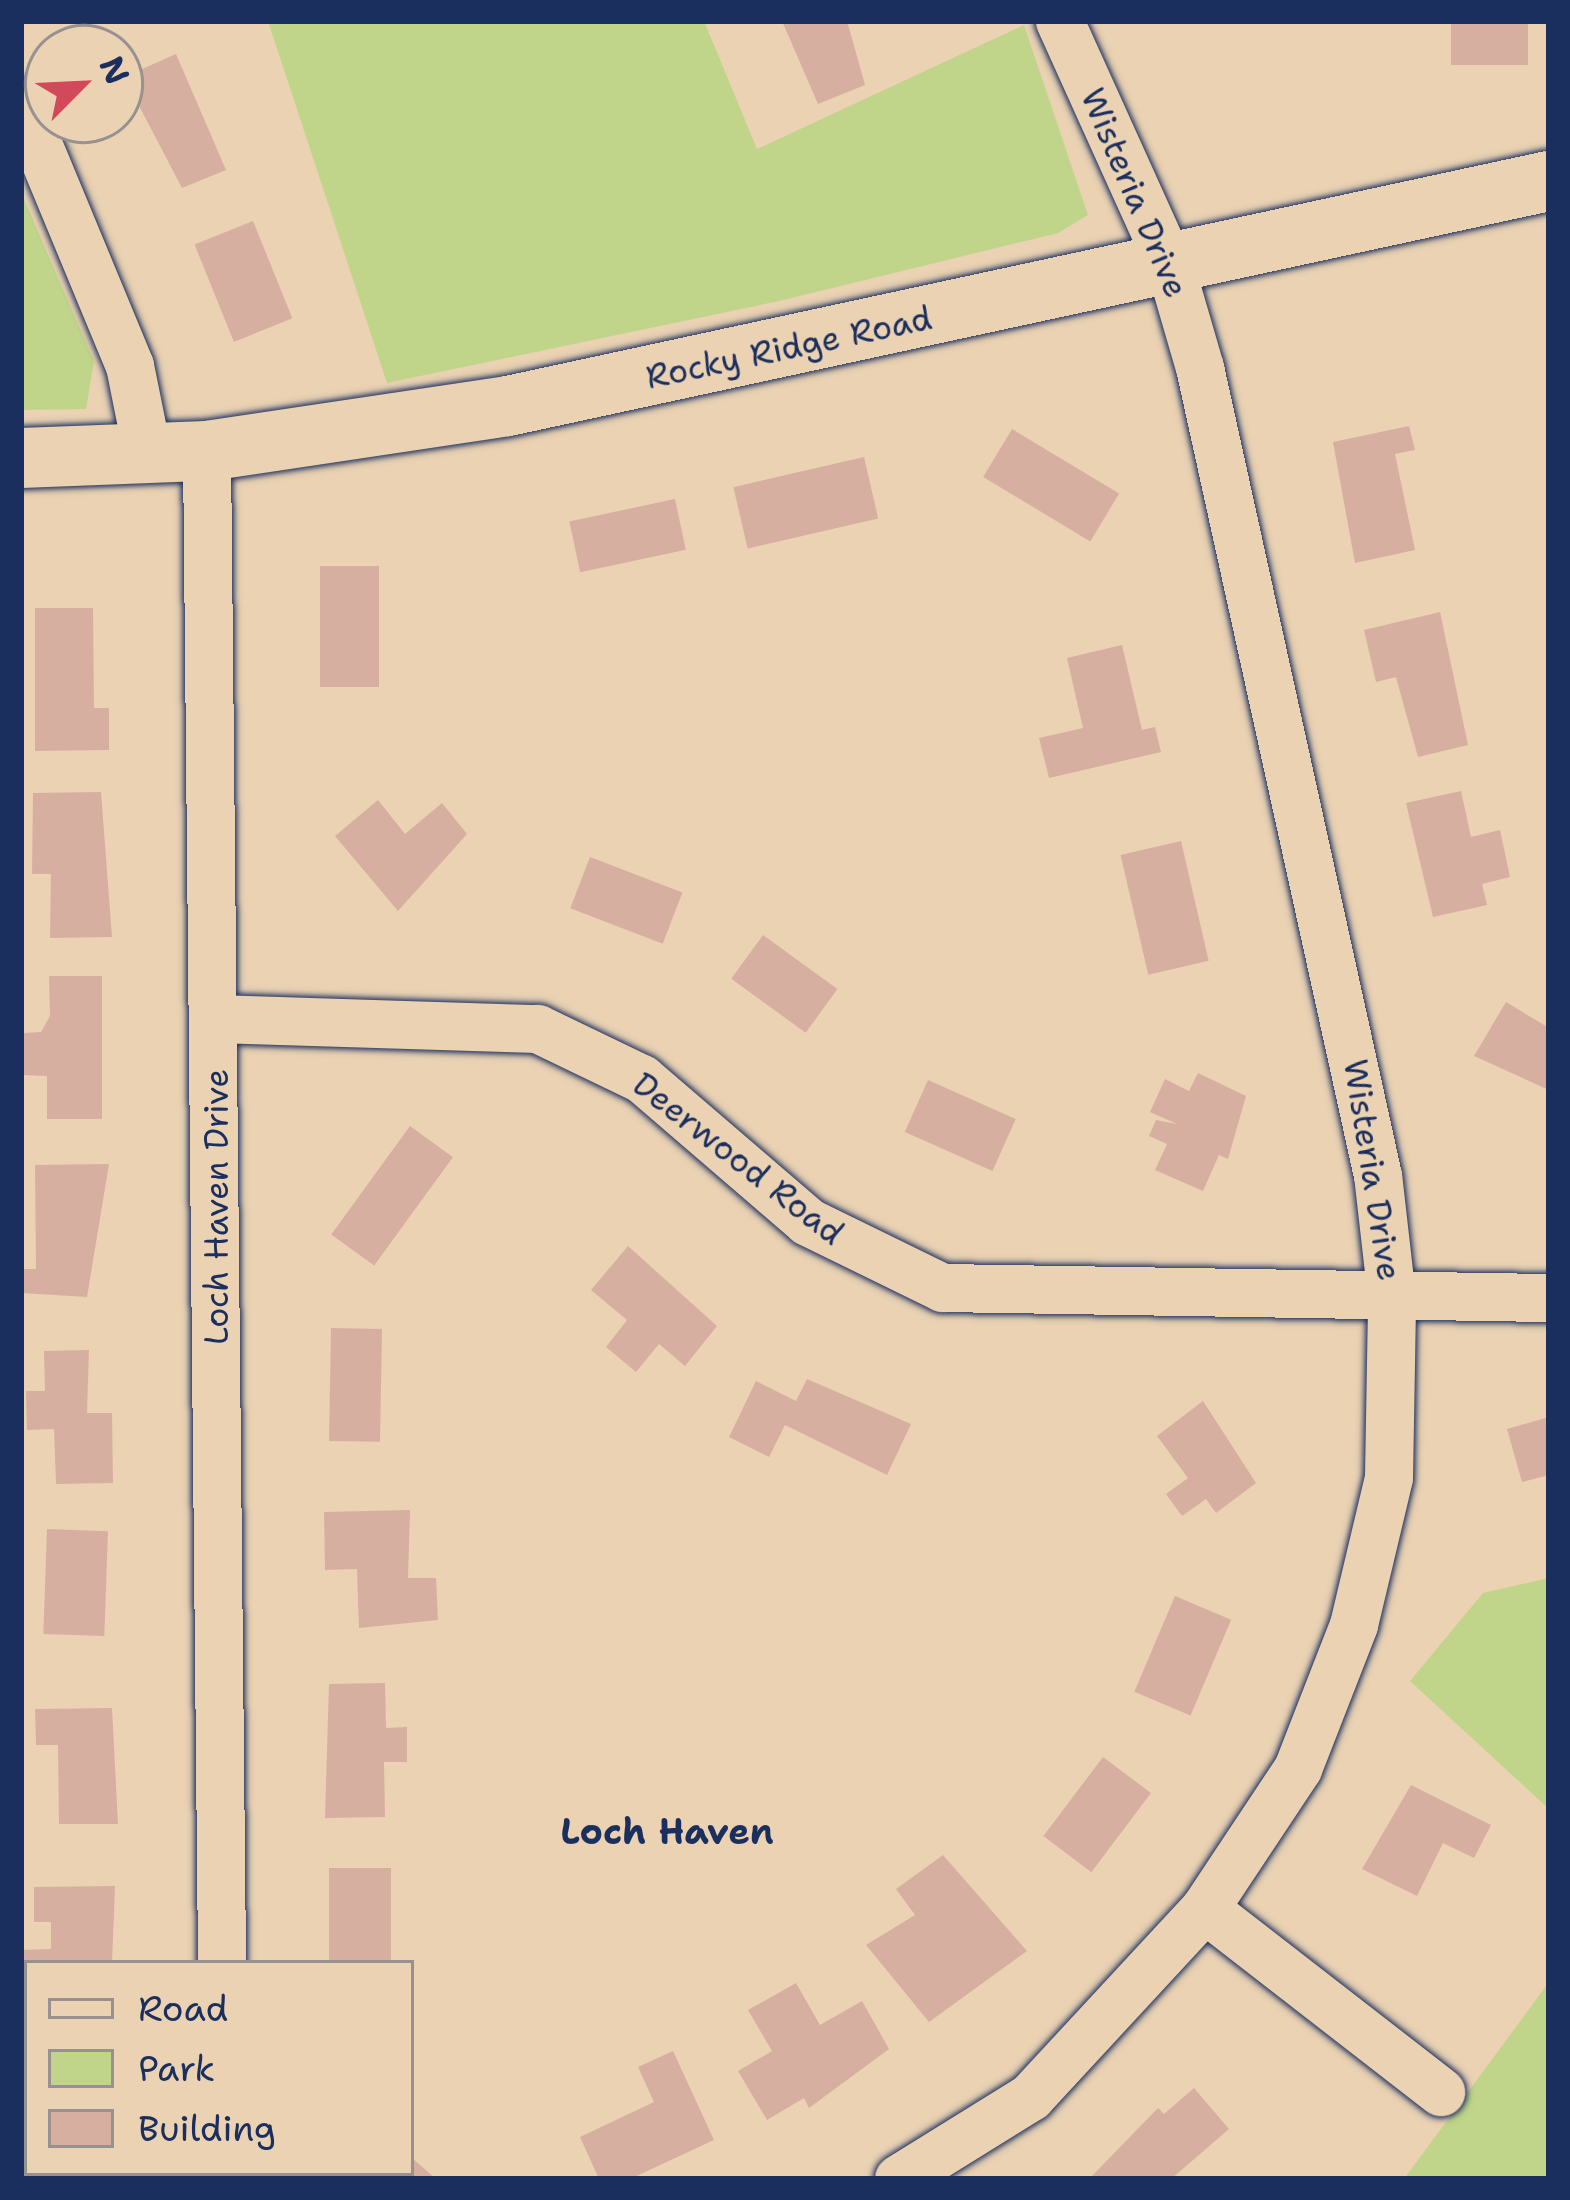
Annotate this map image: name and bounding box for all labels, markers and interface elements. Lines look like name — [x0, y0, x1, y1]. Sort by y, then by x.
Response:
north arrow — [24, 24, 144, 144]
text: N — [89, 49, 140, 91]
street label: Wisteria Drive — [1072, 82, 1196, 304]
street label: Rocky Ridge Road — [642, 298, 936, 398]
street label: Wisteria Drive — [1335, 1057, 1409, 1283]
street label: Deerwood Road — [625, 1064, 851, 1254]
street label: Loch Haven Drive — [197, 1069, 237, 1345]
district label: Loch Haven — [560, 1810, 774, 1854]
legend — [24, 1960, 414, 2176]
text: Road — [138, 1984, 228, 2033]
text: Park — [138, 2044, 215, 2093]
text: Building — [138, 2104, 276, 2153]

